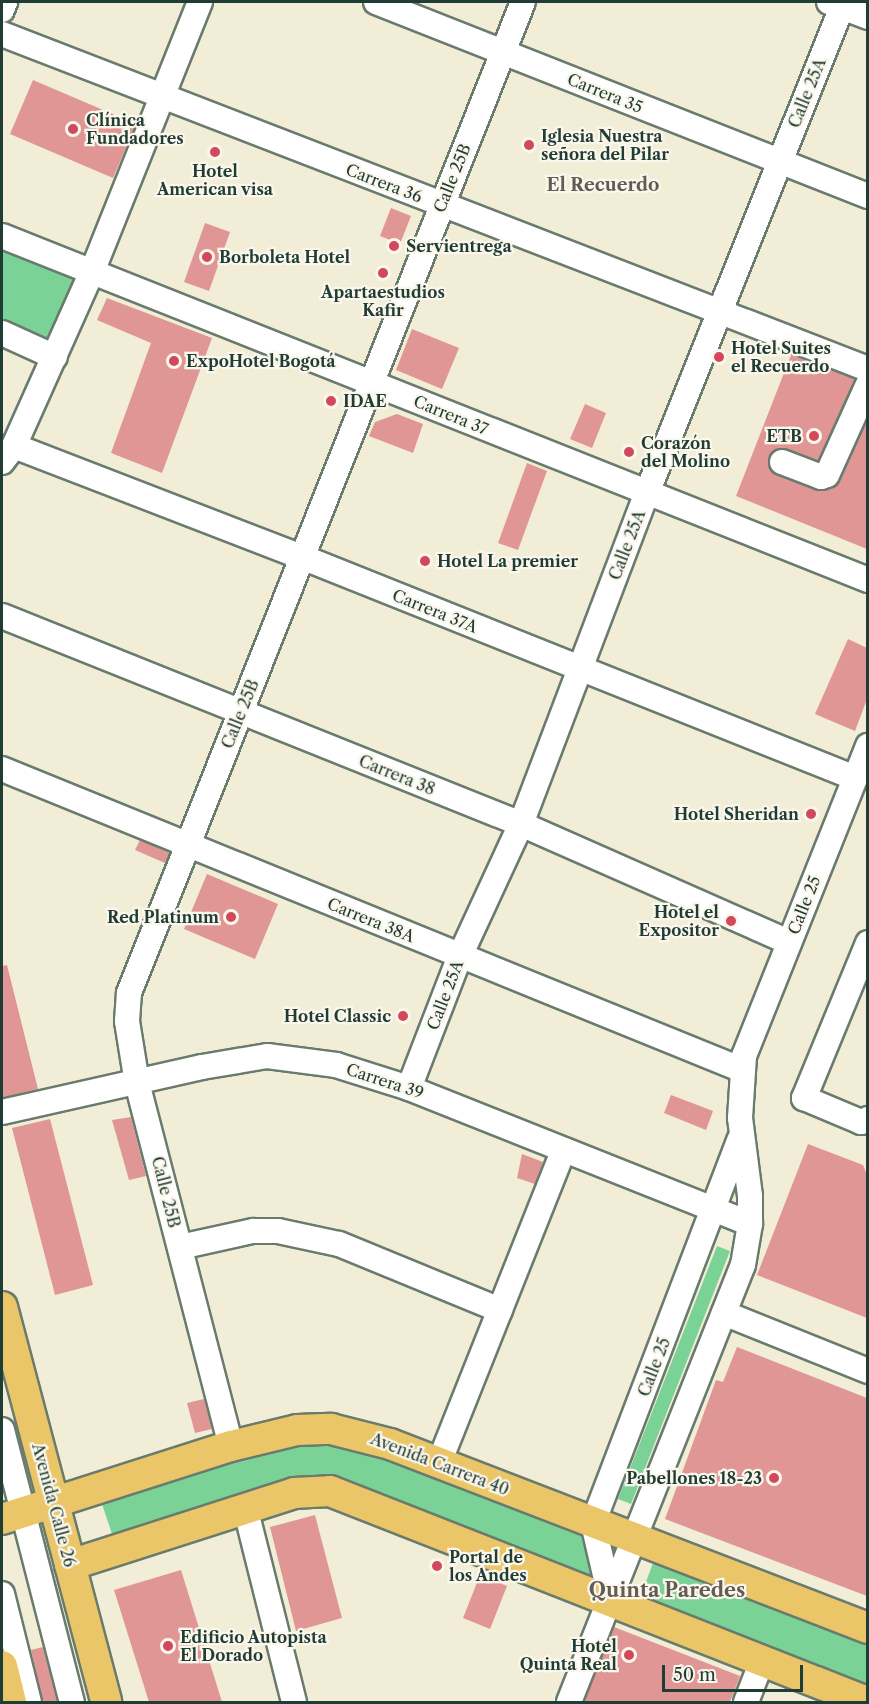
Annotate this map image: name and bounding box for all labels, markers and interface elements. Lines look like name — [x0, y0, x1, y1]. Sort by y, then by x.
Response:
street label: Calle 25A — [784, 55, 830, 131]
street label: Carrera 35 — [564, 69, 646, 117]
place label: Clínica Fundadores — [86, 110, 184, 148]
marker: Clínica Fundadores — [64, 120, 82, 138]
place label: Iglesia Nuestra señora del Pilar — [541, 126, 669, 164]
marker: Iglesia Nuestra señora del Pilar — [522, 138, 536, 152]
street label: Calle 25B — [430, 141, 474, 215]
marker: Hotel American visa — [208, 145, 222, 159]
street label: Carrera 36 — [343, 160, 425, 206]
place label: Hotel American visa — [157, 161, 273, 199]
district label: El Recuerdo — [546, 174, 660, 196]
place label: Servientrega — [406, 236, 512, 256]
marker: Servientrega — [387, 239, 401, 253]
place label: Borboleta Hotel — [219, 247, 350, 267]
marker: Borboleta Hotel — [200, 250, 214, 264]
marker: Apartaestudios Kafir — [376, 266, 390, 280]
place label: Apartaestudios Kafir — [321, 282, 445, 320]
place label: Hotel Suites el Recuerdo — [731, 338, 831, 376]
marker: Hotel Suites el Recuerdo — [712, 350, 726, 364]
place label: ExpoHotel Bogotá — [186, 351, 336, 371]
marker: ExpoHotel Bogotá — [167, 354, 181, 368]
place label: IDAE — [343, 391, 387, 411]
street label: Carrera 37 — [411, 391, 491, 439]
marker: IDAE — [324, 394, 338, 408]
place label: ETB — [766, 426, 802, 446]
marker: ETB — [807, 429, 821, 443]
place label: Corazón del Molino — [641, 433, 730, 471]
marker: Corazón del Molino — [622, 445, 636, 459]
street label: Calle 25A — [605, 507, 649, 583]
place label: Hotel La premier — [437, 551, 578, 571]
marker: Hotel La premier — [418, 554, 432, 568]
street label: Carrera 37A — [390, 585, 480, 637]
street label: Calle 25B — [218, 677, 262, 751]
street label: Carrera 38 — [356, 751, 438, 799]
place label: Hotel Sheridan — [674, 804, 799, 824]
marker: Hotel Sheridan — [804, 807, 818, 821]
street label: Calle 25 — [784, 873, 824, 937]
street label: Carrera 38A — [325, 894, 417, 946]
place label: Hotel el Expositor — [639, 902, 719, 940]
place label: Red Platinum — [107, 907, 219, 927]
marker: Red Platinum — [224, 910, 238, 924]
marker: Hotel el Expositor — [724, 914, 738, 928]
street label: Calle 25A — [423, 957, 467, 1033]
place label: Hotel Classic — [284, 1006, 391, 1026]
marker: Hotel Classic — [396, 1009, 410, 1023]
street label: Carrera 39 — [344, 1059, 426, 1103]
street label: Calle 25B — [148, 1154, 184, 1230]
street label: Calle 25 — [634, 1335, 674, 1399]
street label: Avenida Carrera 40 — [368, 1429, 512, 1499]
street label: Avenida Calle 26 — [28, 1441, 80, 1569]
place label: Pabellones 18-23 — [626, 1468, 762, 1488]
marker: Pabellones 18-23 — [767, 1471, 781, 1485]
place label: Portal de los Andes — [449, 1547, 527, 1585]
marker: Portal de los Andes — [430, 1559, 444, 1573]
district label: Quinta Paredes — [589, 1578, 745, 1602]
place label: Edificio Autopista El Dorado — [180, 1627, 327, 1665]
place label: Hotel Quinta Real — [520, 1636, 617, 1674]
marker: Edificio Autopista El Dorado — [161, 1639, 175, 1653]
marker: Hotel Quinta Real — [622, 1648, 636, 1662]
scale bar — [665, 1653, 806, 1691]
text: 50 m — [673, 1664, 716, 1686]

